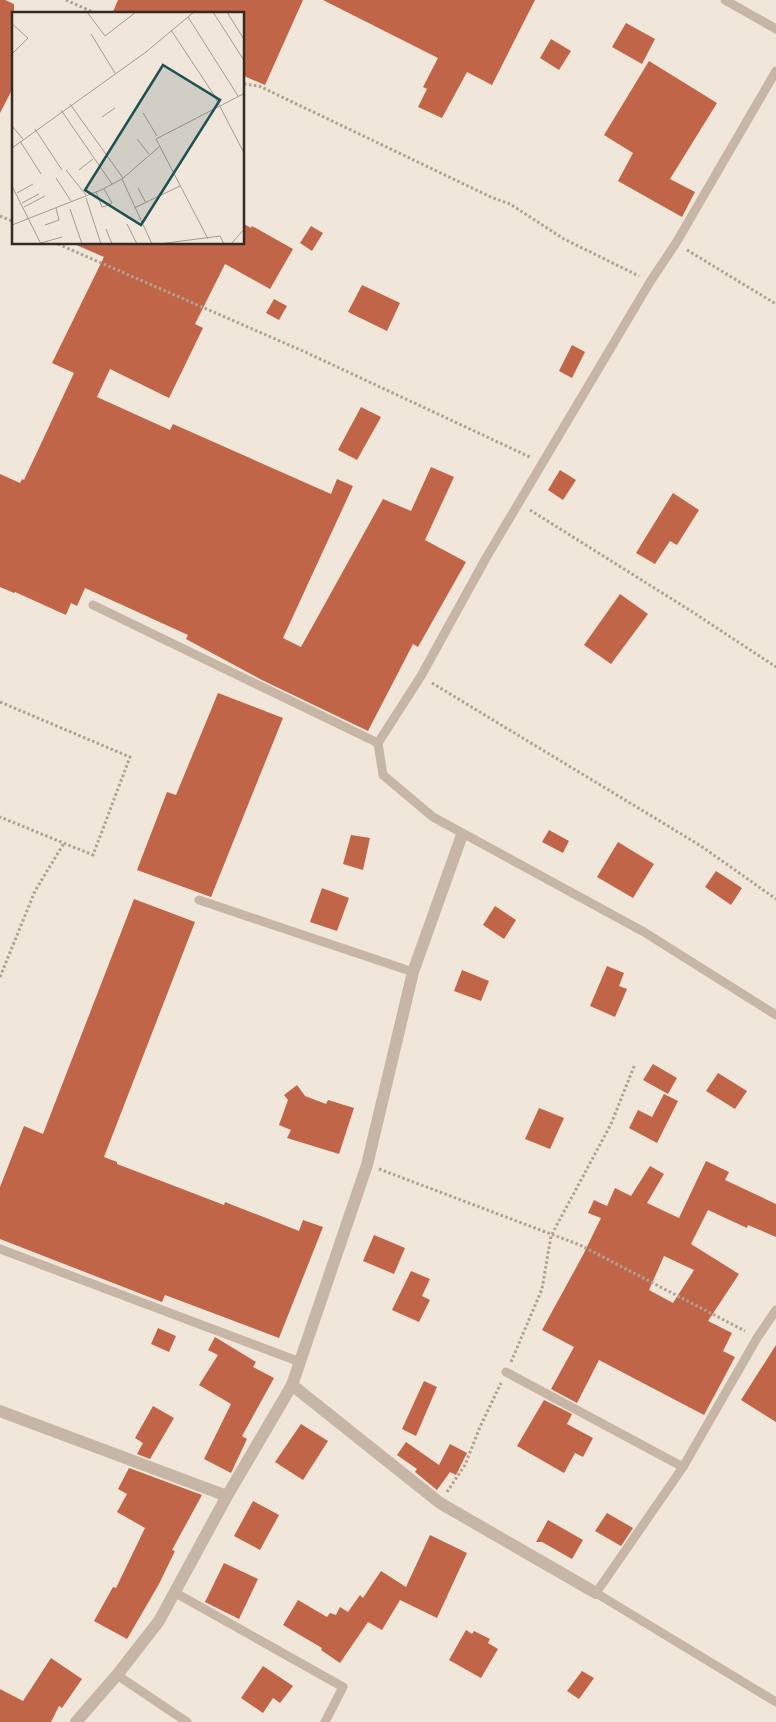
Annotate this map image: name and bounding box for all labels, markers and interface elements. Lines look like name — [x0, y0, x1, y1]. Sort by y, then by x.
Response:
inset map — [12, 12, 245, 245]

